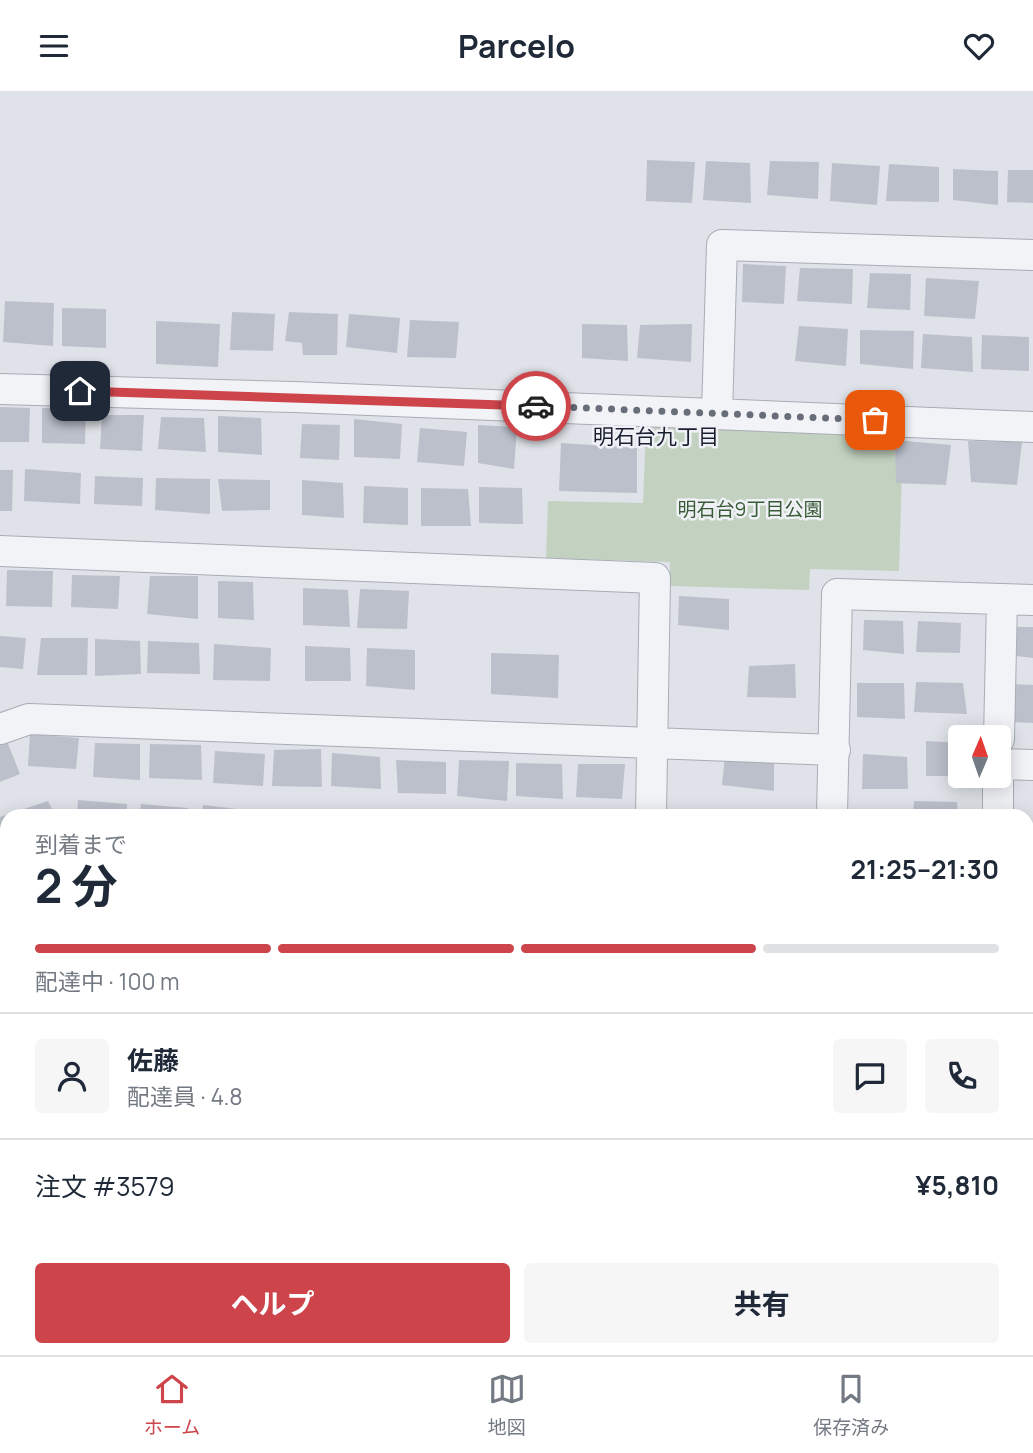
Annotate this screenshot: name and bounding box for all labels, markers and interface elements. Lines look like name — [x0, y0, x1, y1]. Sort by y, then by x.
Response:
text: Parcelo — [458, 24, 575, 68]
icon: menu — [35, 27, 73, 65]
icon: heart — [960, 27, 998, 65]
pin — [50, 361, 110, 421]
courier — [501, 371, 571, 441]
icon: home — [61, 372, 99, 410]
icon: car — [517, 387, 555, 425]
pin — [845, 390, 905, 450]
icon: bag — [856, 401, 894, 439]
district label: 明石台九丁目 — [593, 422, 719, 450]
park label: 明石台9丁目公園 — [678, 496, 822, 522]
north arrow — [948, 725, 1012, 787]
map controls — [948, 725, 1011, 788]
text: 到着まで — [35, 828, 127, 860]
text: 21:25–21:30 — [850, 851, 999, 887]
text: 2 分 — [35, 854, 118, 917]
text: 配達中 · 100 m — [35, 965, 180, 997]
button: person — [35, 1039, 109, 1113]
button: chat — [833, 1039, 907, 1113]
button: phone — [925, 1039, 999, 1113]
text: 佐藤 — [127, 1042, 179, 1078]
text: 配達員 · 4.8 — [127, 1080, 243, 1112]
text: ¥5,810 — [916, 1167, 999, 1203]
text: 注文 #3579 — [35, 1168, 175, 1204]
button: ヘルプ — [35, 1263, 510, 1343]
button: 共有 — [524, 1263, 999, 1343]
tab: ホーム — [144, 1370, 200, 1440]
tab: 地図 — [488, 1370, 526, 1440]
tab: 保存済み — [813, 1370, 889, 1440]

